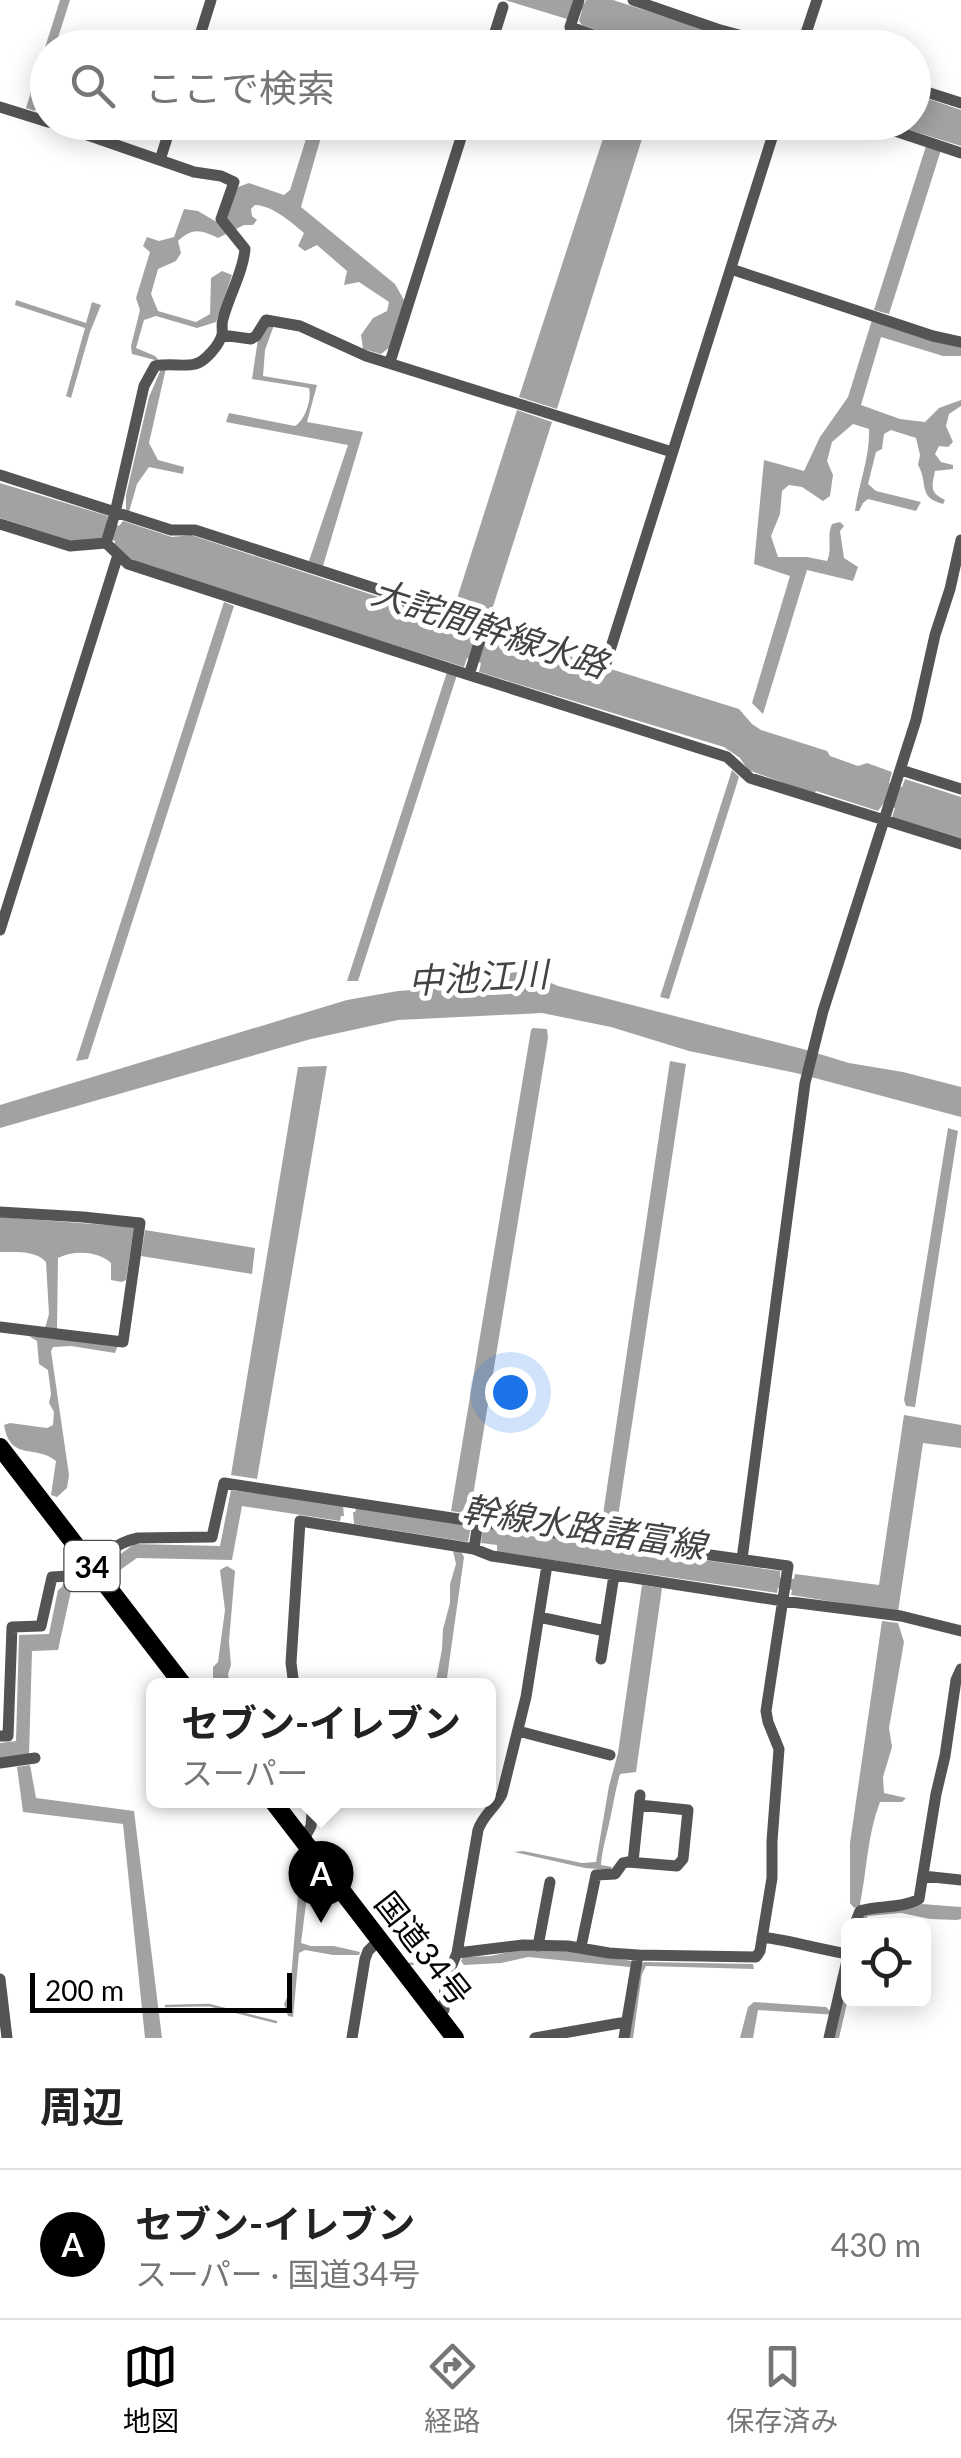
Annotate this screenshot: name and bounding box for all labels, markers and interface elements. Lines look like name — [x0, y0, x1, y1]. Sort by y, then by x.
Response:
search box — [30, 30, 931, 140]
icon: search — [65, 58, 120, 113]
text: ここで検索 — [145, 64, 335, 110]
water label: 大詫間幹線水路 — [367, 569, 616, 686]
water label: 中池江川 — [407, 951, 553, 1001]
your location — [485, 1367, 536, 1418]
water label: 幹線水路諸富線 — [460, 1486, 712, 1567]
road number: 34 — [64, 1541, 120, 1591]
popup — [146, 1678, 496, 1808]
text: セブン-イレブン — [181, 1699, 461, 1745]
text: スーパー — [181, 1753, 309, 1792]
pin: A — [288, 1840, 354, 1923]
street label: 国道34号 — [368, 1884, 480, 2012]
map controls — [841, 1918, 931, 2008]
button: locate — [841, 1918, 931, 2008]
scale bar — [30, 1968, 292, 2012]
text: 200 m — [45, 1973, 124, 2007]
text: 周辺 — [40, 2081, 124, 2131]
text: セブン-イレブン — [135, 2200, 415, 2246]
text: A — [61, 2225, 84, 2264]
text: 430 m — [831, 2225, 921, 2264]
text: スーパー · 国道34号 — [135, 2254, 421, 2293]
tab: 地図 — [123, 2339, 179, 2439]
tab: 経路 — [424, 2339, 480, 2439]
tab: 保存済み — [726, 2339, 838, 2439]

